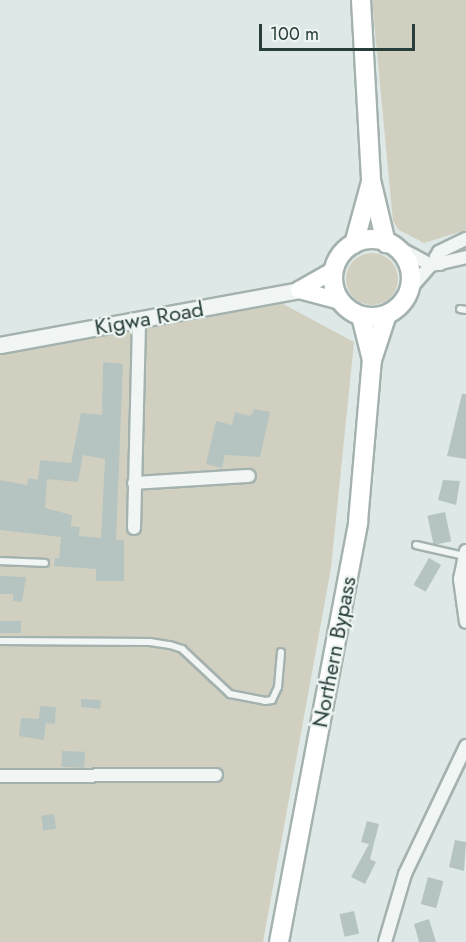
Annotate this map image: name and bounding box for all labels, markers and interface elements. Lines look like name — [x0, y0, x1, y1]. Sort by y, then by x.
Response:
scale bar — [262, 12, 418, 50]
text: 100 m — [270, 21, 319, 47]
street label: Kigwa Road — [92, 295, 206, 341]
street label: Northern Bypass — [306, 574, 362, 730]

